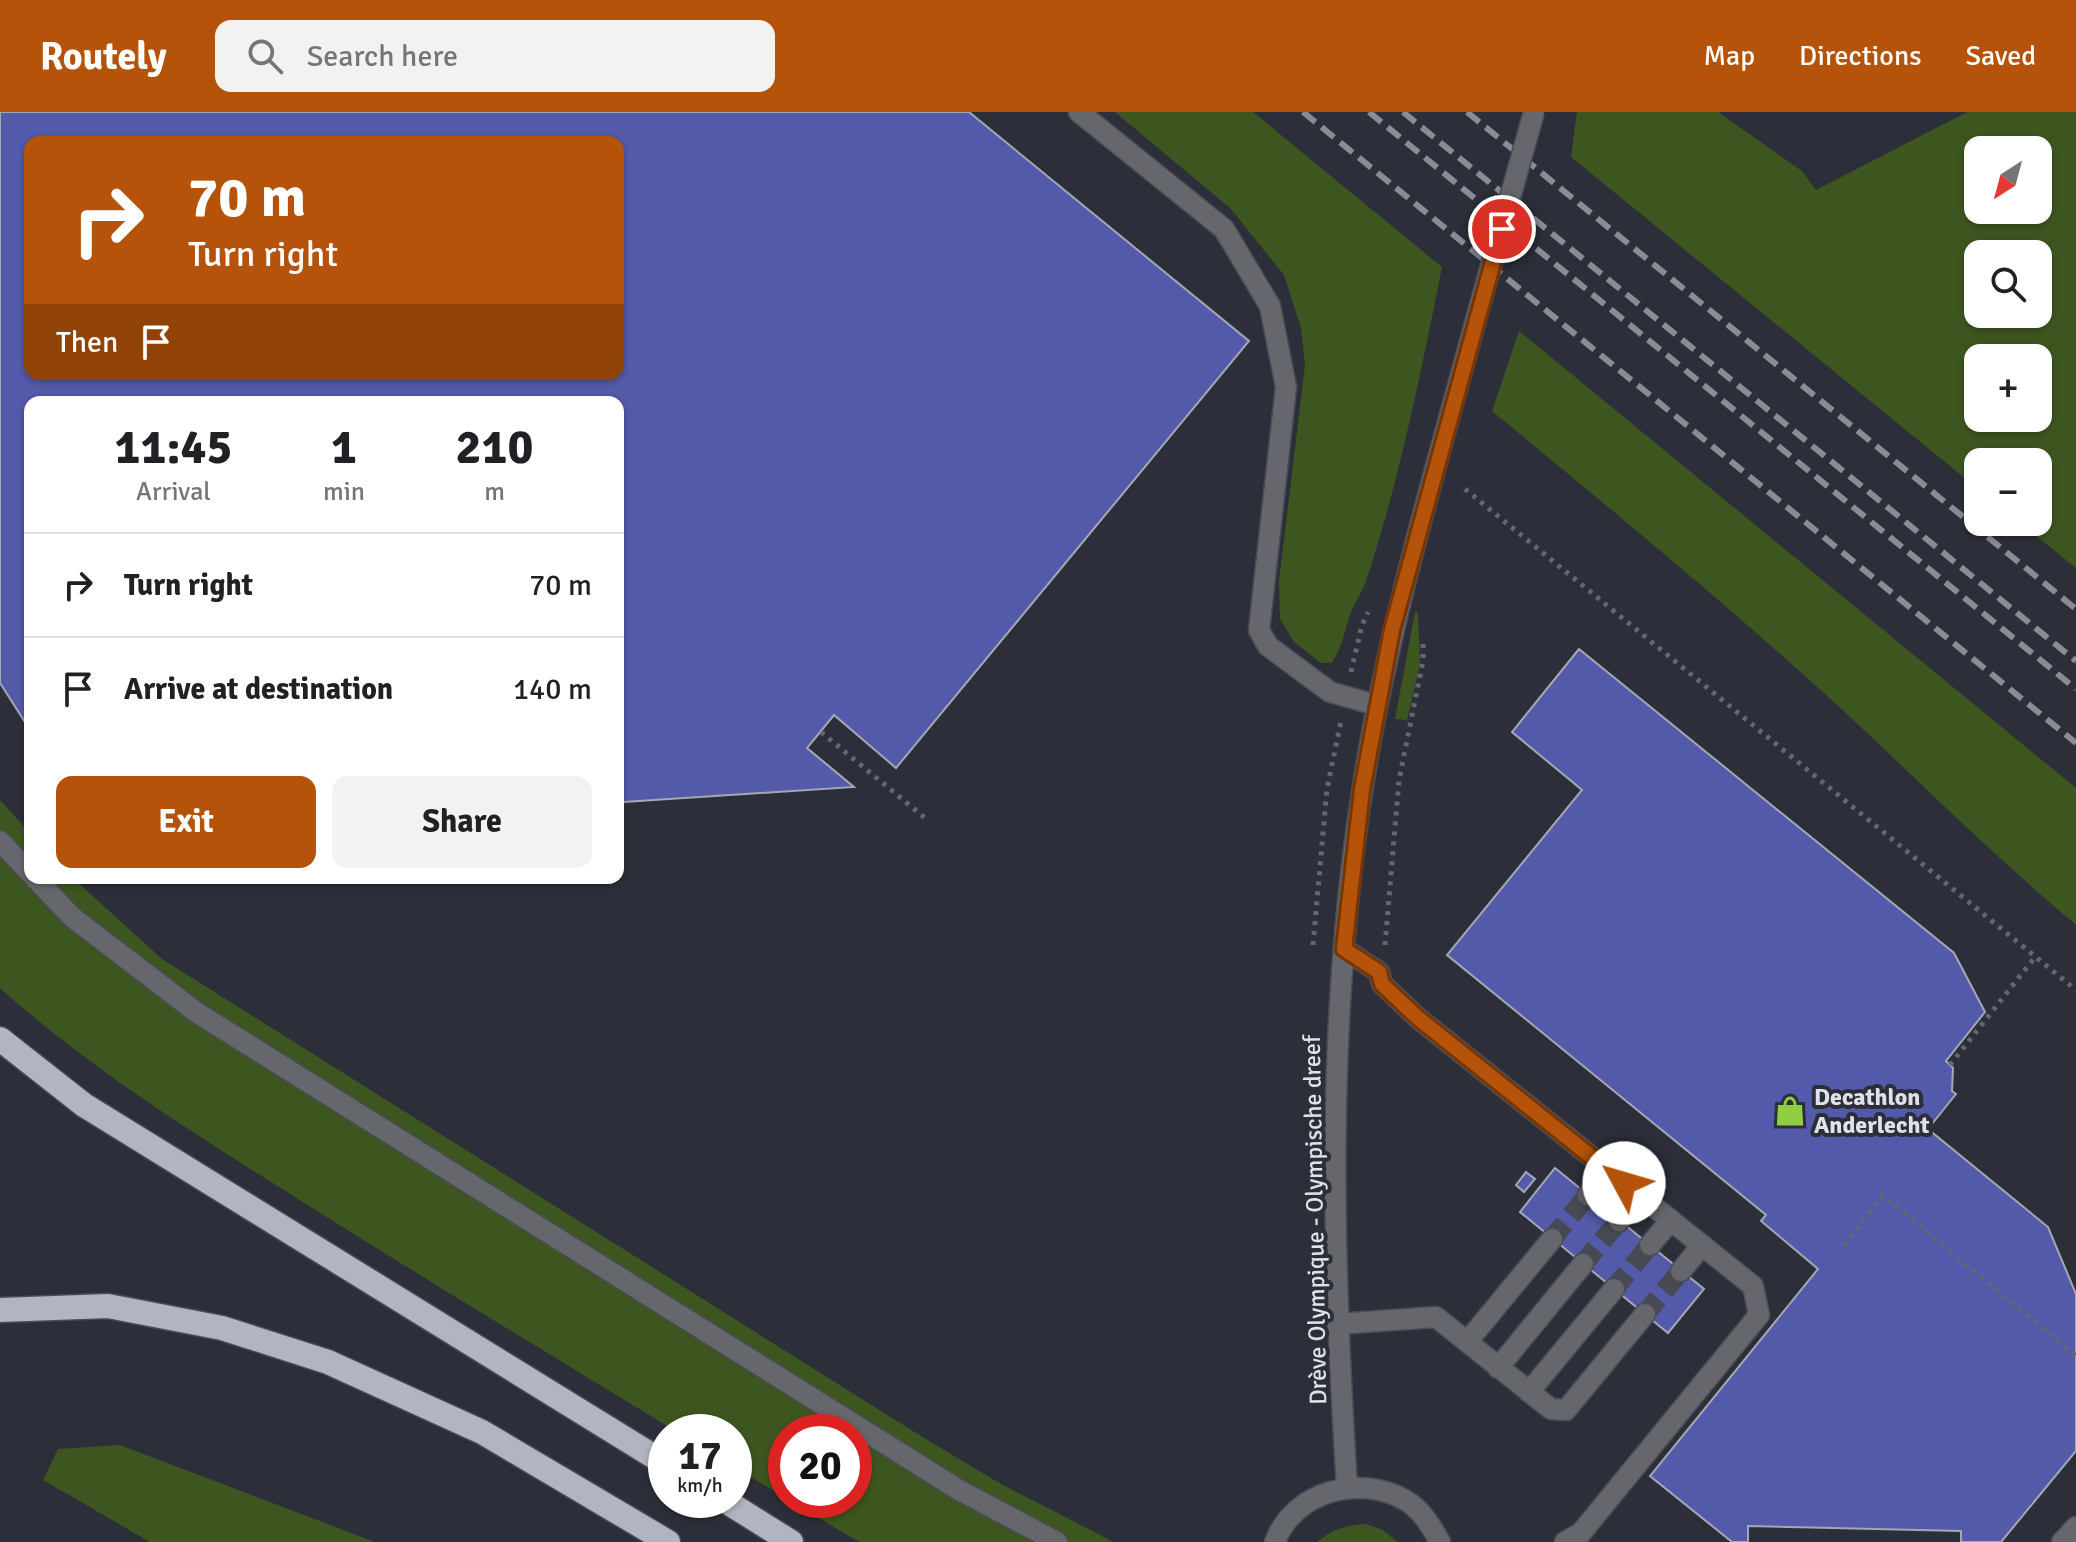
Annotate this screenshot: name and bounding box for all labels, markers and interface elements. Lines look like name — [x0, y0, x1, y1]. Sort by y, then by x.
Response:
search box — [215, 20, 775, 92]
text: Routely — [40, 33, 167, 80]
icon: search — [243, 34, 287, 78]
text: Search here — [307, 38, 458, 75]
text: Map — [1703, 39, 1755, 73]
text: Directions — [1799, 39, 1921, 73]
text: Saved — [1965, 39, 2036, 73]
north arrow — [1964, 136, 2052, 224]
map controls — [1964, 136, 2052, 536]
text: 70 m — [188, 163, 306, 232]
icon: right — [56, 168, 160, 272]
pin — [1468, 195, 1536, 263]
icon: arrive — [1480, 207, 1524, 251]
text: Turn right — [188, 232, 338, 277]
button: search — [1964, 240, 2052, 328]
icon: arrive — [134, 320, 178, 364]
text: Then — [56, 324, 118, 361]
button: + — [1964, 344, 2052, 432]
text: 11:45 — [115, 418, 232, 477]
text: 1 — [331, 418, 357, 477]
text: 210 — [456, 418, 533, 477]
button: − — [1964, 448, 2052, 536]
text: Arrival — [136, 476, 211, 508]
text: min — [323, 476, 365, 508]
text: m — [484, 476, 505, 508]
icon: right — [56, 563, 100, 607]
text: Turn right — [124, 567, 253, 604]
text: 70 m — [529, 567, 592, 604]
icon: arrive — [56, 667, 100, 711]
text: Arrive at destination — [124, 671, 393, 708]
text: 140 m — [513, 671, 592, 708]
button: Exit — [56, 776, 316, 868]
button: Share — [332, 776, 592, 868]
street label: Drève Olympique - Olympische dreef — [1297, 1034, 1333, 1405]
place label: Decathlon Anderlecht — [1814, 1082, 1929, 1140]
shop icon: Decathlon Anderlecht — [1773, 1094, 1807, 1128]
position arrow — [1582, 1141, 1666, 1225]
speed limit sign: 20 — [768, 1414, 872, 1518]
text: 17 — [678, 1431, 722, 1481]
text: km/h — [677, 1473, 723, 1498]

